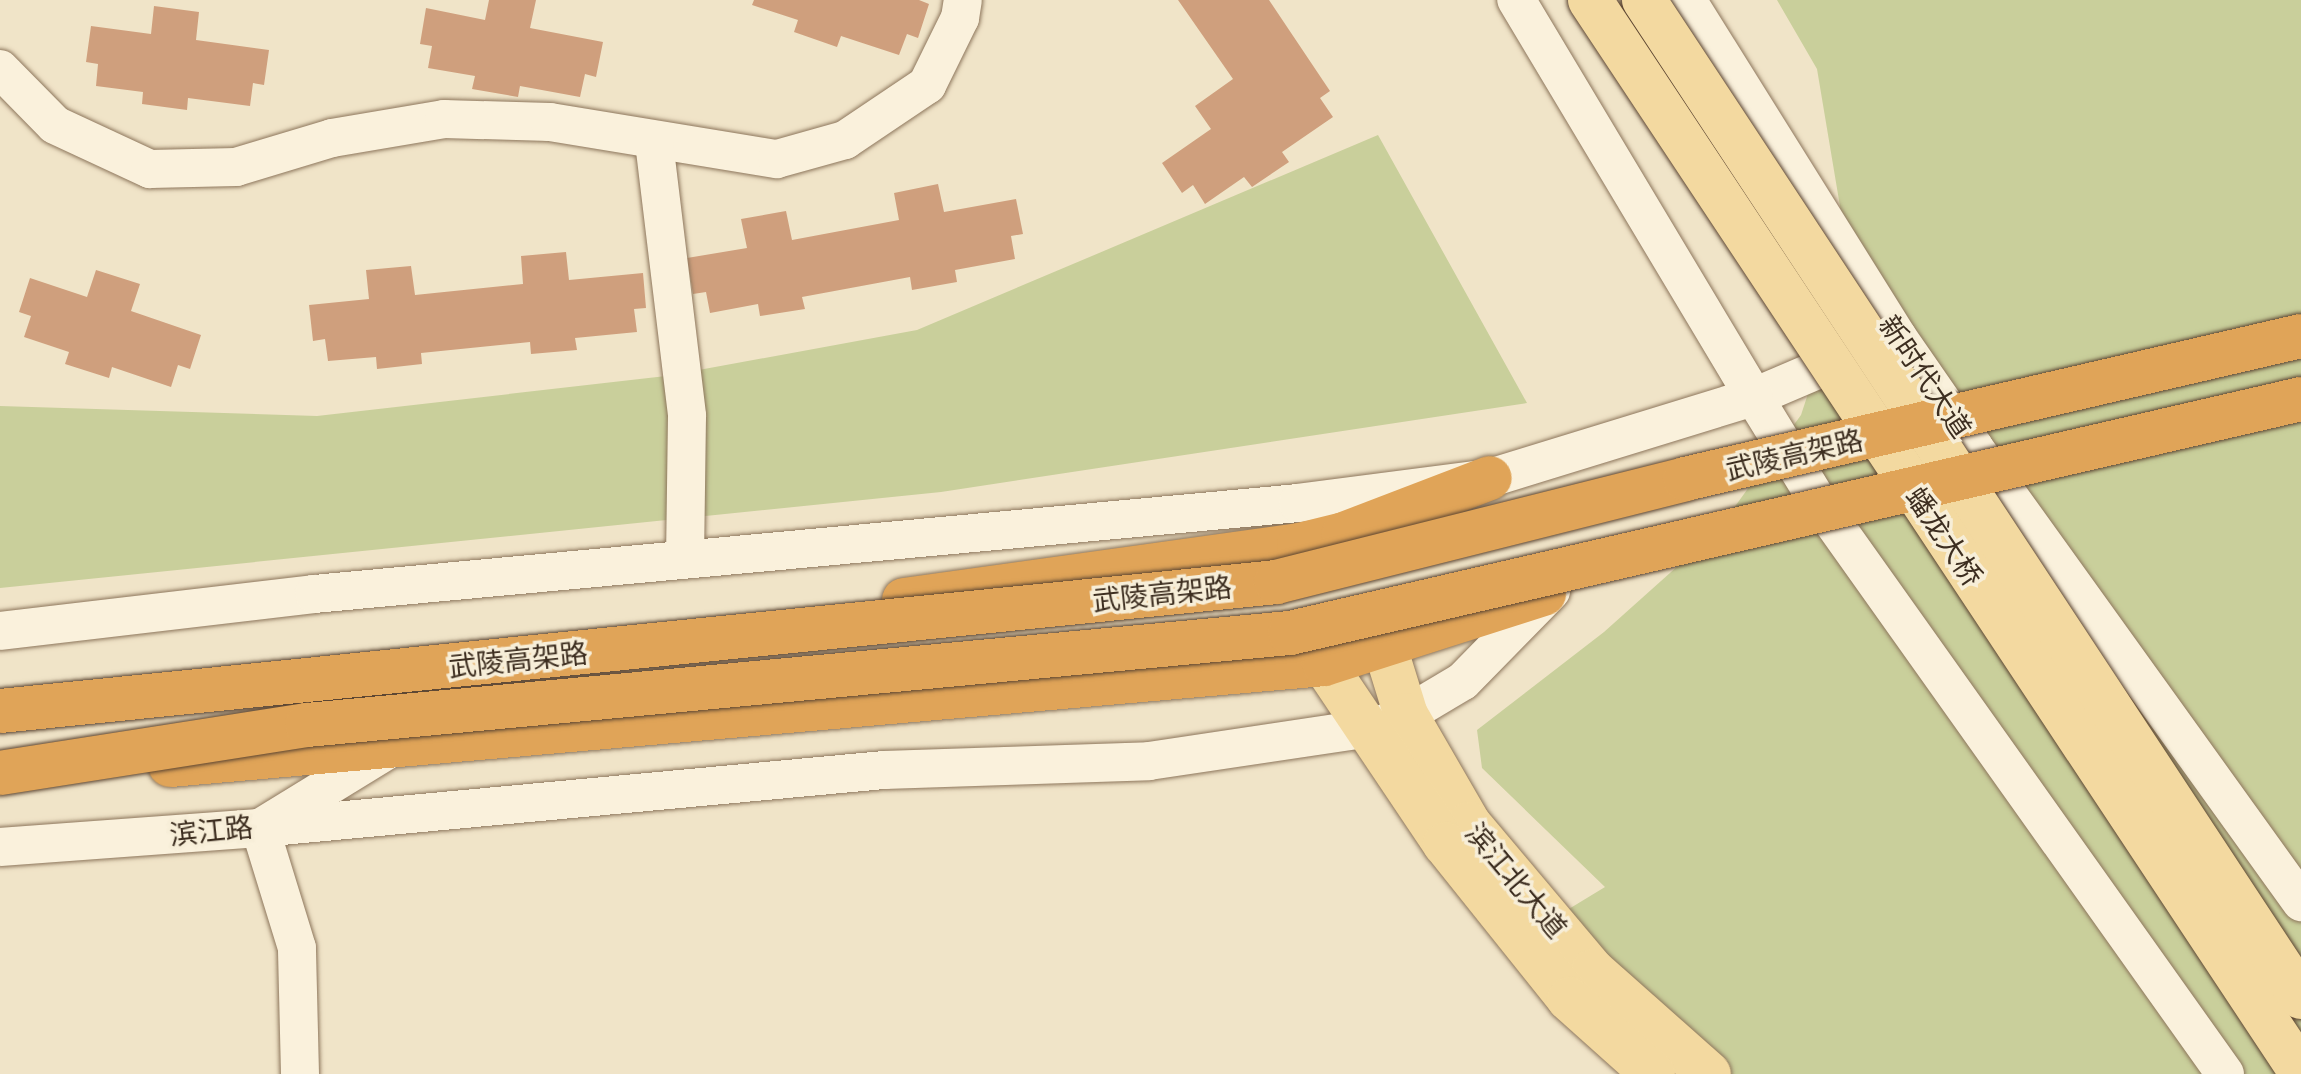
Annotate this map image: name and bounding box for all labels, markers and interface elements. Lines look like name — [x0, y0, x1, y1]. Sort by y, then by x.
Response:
street label: 新时代大道 — [1873, 309, 1979, 443]
street label: 武陵高架路 — [1722, 422, 1866, 486]
street label: 蟠龙大桥 — [1900, 480, 1990, 592]
street label: 武陵高架路 — [1091, 569, 1233, 617]
street label: 武陵高架路 — [447, 635, 589, 683]
street label: 滨江路 — [167, 809, 255, 851]
street label: 滨江北大道 — [1459, 816, 1575, 944]

